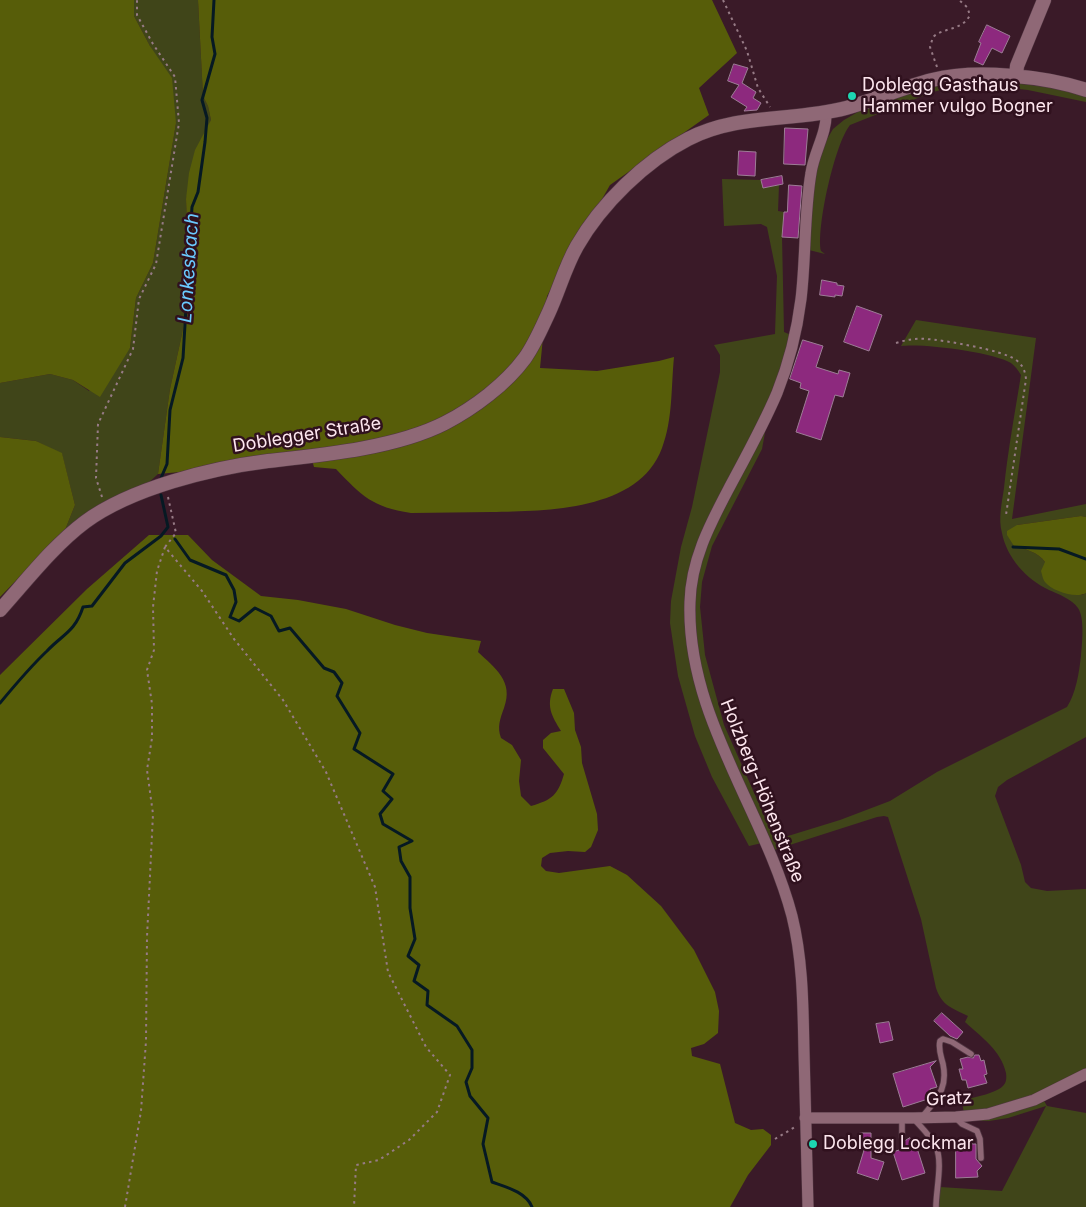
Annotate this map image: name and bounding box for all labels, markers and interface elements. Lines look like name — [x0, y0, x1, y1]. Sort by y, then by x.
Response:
place label: Doblegg Gasthaus Hammer vulgo Bogner — [862, 75, 1053, 118]
marker: Doblegg Gasthaus Hammer vulgo Bogner — [846, 90, 858, 102]
water label: Lonkesbach — [174, 212, 204, 324]
street label: Doblegger Straße — [231, 413, 383, 457]
street label: Holzberg-Höhenstraße — [715, 696, 809, 886]
street label: Gratz — [925, 1087, 973, 1111]
place label: Doblegg Lockmar — [823, 1133, 974, 1155]
marker: Doblegg Lockmar — [807, 1138, 819, 1150]

